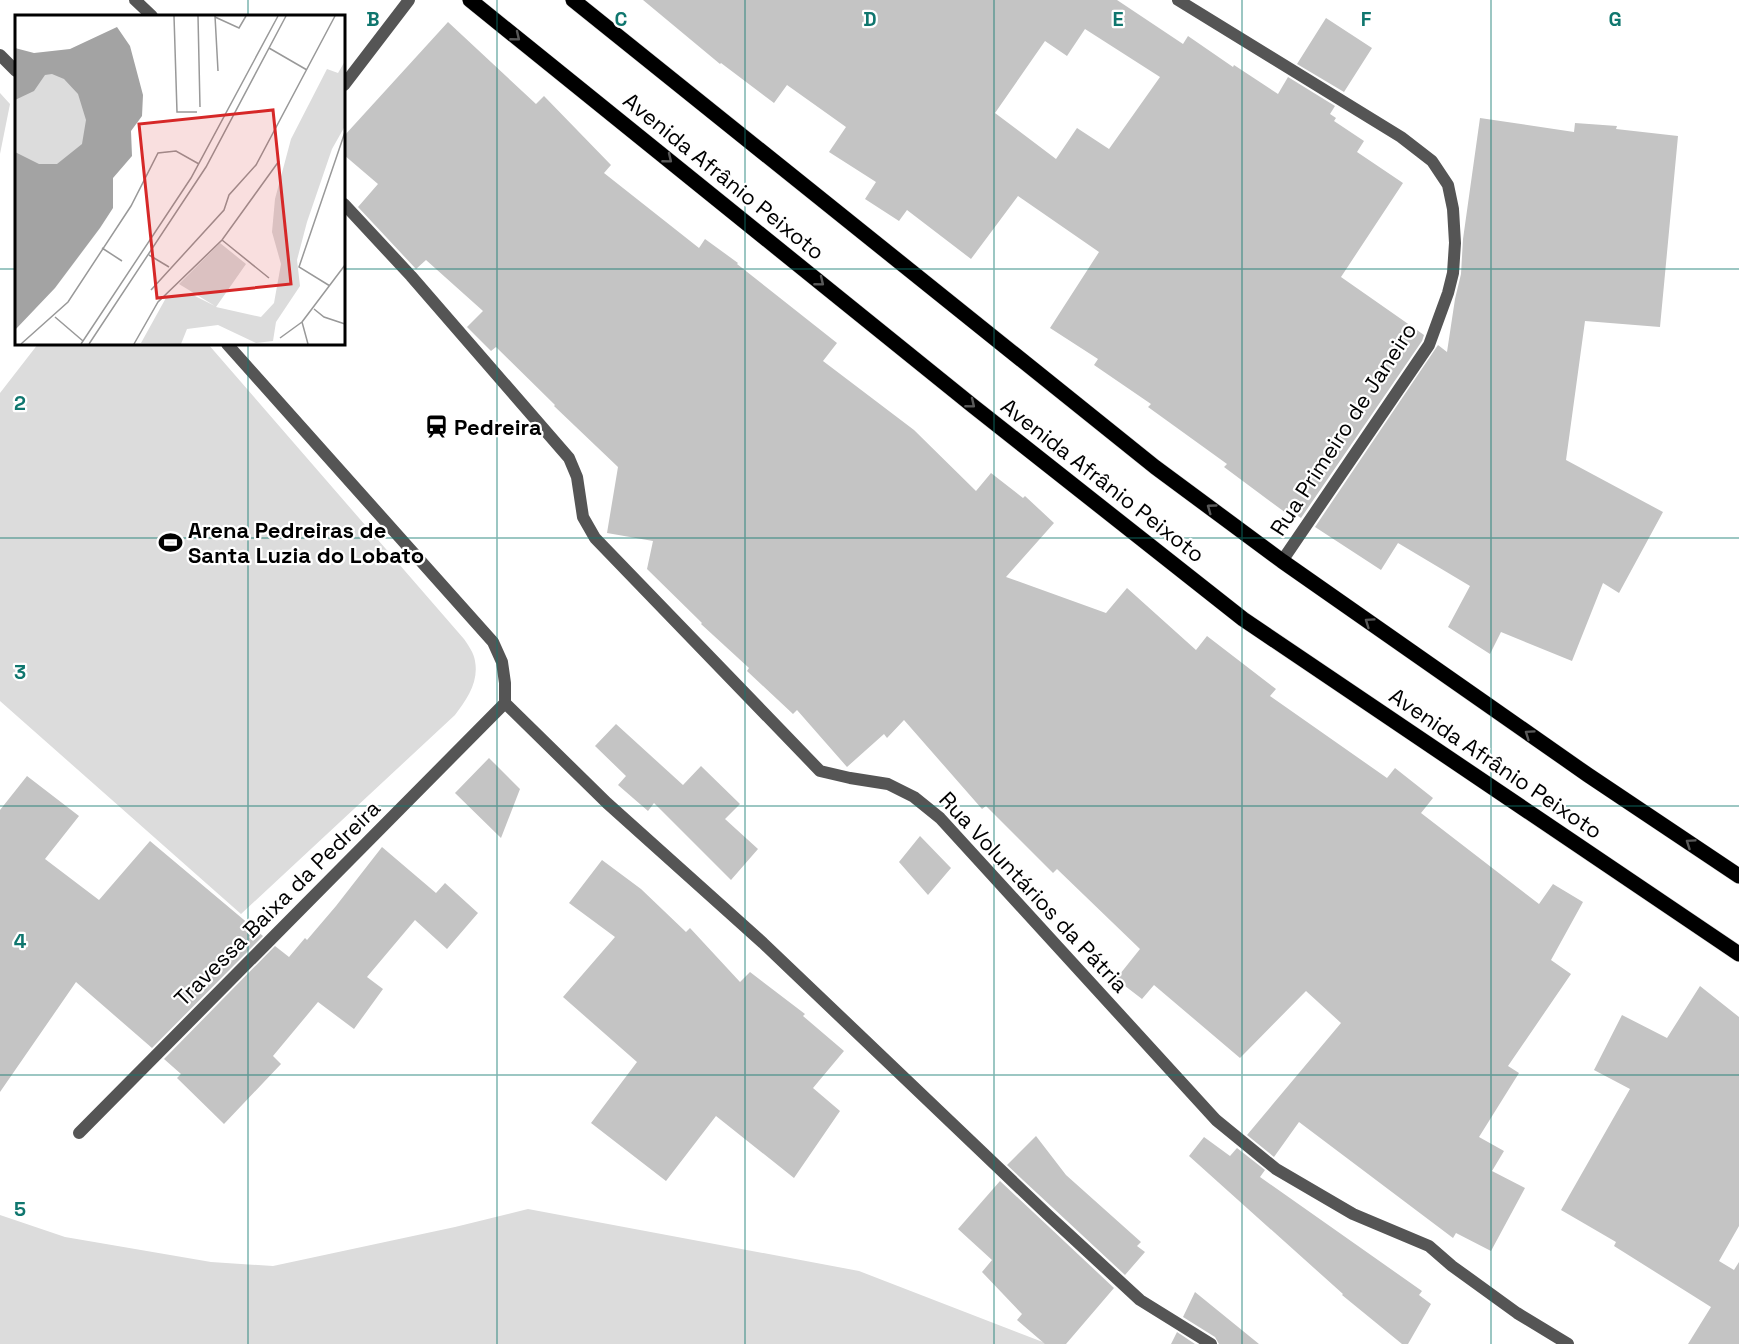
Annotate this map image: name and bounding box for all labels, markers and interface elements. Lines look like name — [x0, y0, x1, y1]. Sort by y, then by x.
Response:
text: B — [366, 6, 380, 32]
text: C — [615, 6, 628, 32]
text: D — [863, 6, 877, 32]
text: E — [1112, 6, 1124, 32]
text: F — [1361, 6, 1372, 32]
text: G — [1608, 6, 1622, 32]
inset map — [15, 15, 345, 345]
one-way arrow — [509, 29, 520, 40]
street label: Avenida Afrânio Peixoto — [618, 86, 830, 266]
one-way arrow — [661, 152, 672, 163]
one-way arrow — [813, 274, 824, 285]
street label: Rua Primeiro de Janeiro — [1264, 317, 1422, 541]
text: 2 — [14, 390, 26, 416]
street label: Avenida Afrânio Peixoto — [996, 392, 1210, 568]
one-way arrow — [964, 397, 975, 408]
place label: Pedreira — [454, 413, 542, 441]
station icon: Pedreira — [423, 414, 449, 440]
one-way arrow — [1206, 504, 1217, 515]
place label: Arena Pedreiras de Santa Luzia do Lobato — [188, 516, 424, 569]
sports icon: Arena Pedreiras de Santa Luzia do Lobato — [157, 530, 183, 556]
one-way arrow — [1365, 618, 1376, 629]
text: 3 — [14, 659, 26, 685]
street label: Avenida Afrânio Peixoto — [1384, 681, 1608, 845]
one-way arrow — [1525, 730, 1536, 741]
street label: Rua Voluntários da Pátria — [933, 786, 1135, 999]
street label: Travessa Baixa da Pedreira — [168, 794, 386, 1012]
one-way arrow — [1686, 839, 1697, 850]
text: 4 — [14, 928, 27, 954]
text: 5 — [14, 1196, 26, 1222]

